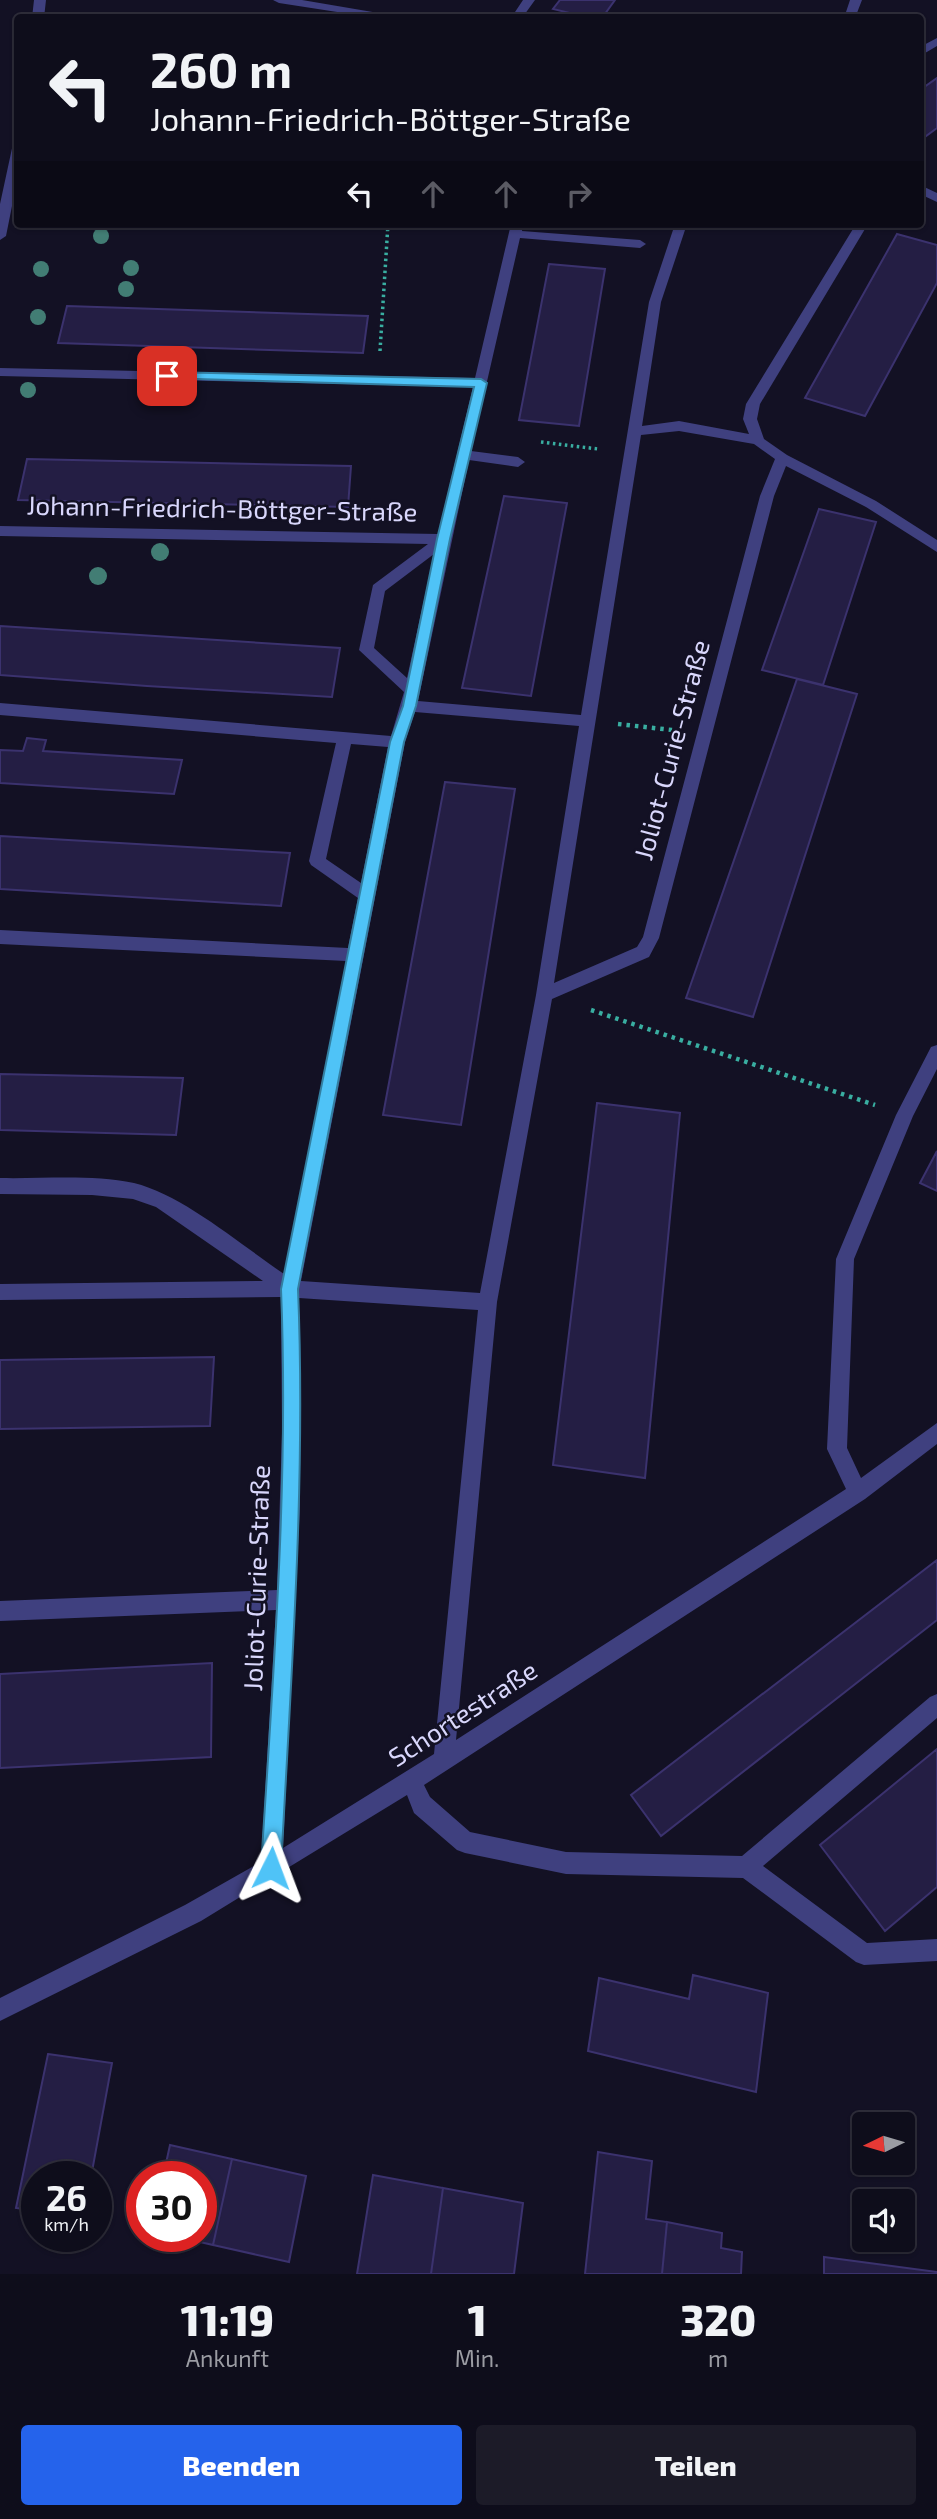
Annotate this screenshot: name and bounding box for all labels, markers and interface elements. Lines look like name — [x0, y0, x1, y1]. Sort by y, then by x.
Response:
text: 260 m — [150, 39, 292, 98]
icon: left — [35, 42, 126, 133]
text: Johann-Friedrich-Böttger-Straße — [150, 99, 631, 137]
icon: left — [341, 175, 379, 213]
icon: ahead — [414, 175, 452, 213]
icon: ahead — [487, 175, 525, 213]
icon: right — [560, 175, 598, 213]
pin — [137, 346, 197, 406]
icon: arrive — [148, 357, 186, 395]
street label: Johann-Friedrich-Böttger-Straße — [26, 489, 418, 526]
street label: Joliot-Curie-Straße — [626, 636, 715, 863]
street label: Joliot-Curie-Straße — [236, 1464, 275, 1692]
street label: Schortestraße — [382, 1653, 542, 1772]
position arrow — [234, 1831, 308, 1905]
north arrow — [852, 2112, 915, 2175]
map controls — [852, 2112, 915, 2252]
speed limit sign: 30 — [126, 2161, 217, 2252]
text: 26 — [46, 2176, 87, 2218]
button: sound — [852, 2189, 915, 2252]
text: km/h — [44, 2213, 89, 2235]
text: 11:19 — [181, 2294, 274, 2344]
text: 1 — [468, 2294, 487, 2344]
text: 320 — [680, 2294, 756, 2344]
text: Ankunft — [186, 2344, 269, 2372]
text: Min. — [455, 2344, 499, 2372]
text: m — [708, 2344, 728, 2372]
button: Beenden — [21, 2425, 462, 2505]
button: Teilen — [476, 2425, 916, 2505]

